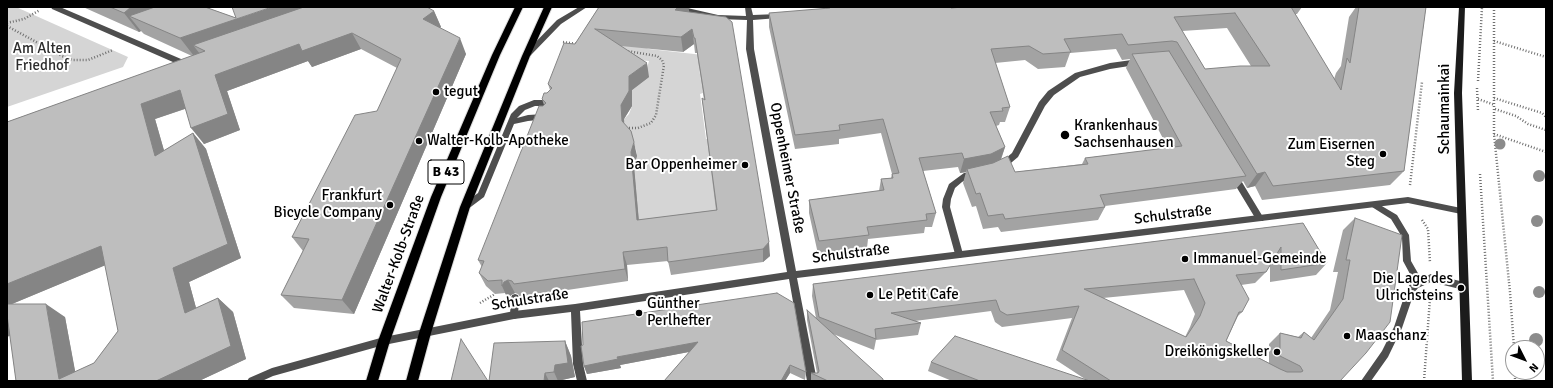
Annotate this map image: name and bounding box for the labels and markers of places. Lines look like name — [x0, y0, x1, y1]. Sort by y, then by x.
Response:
place label: tegut — [444, 83, 478, 101]
marker: tegut — [431, 87, 441, 97]
place label: Krankenhaus Sachsenhausen — [1074, 117, 1174, 152]
marker: Krankenhaus Sachsenhausen — [1059, 129, 1071, 141]
place label: Walter-Kolb-Apotheke — [427, 132, 569, 150]
marker: Walter-Kolb-Apotheke — [414, 136, 424, 146]
place label: Zum Eisernen Steg — [1287, 136, 1375, 171]
marker: Zum Eisernen Steg — [1378, 149, 1388, 159]
place label: Bar Oppenheimer — [625, 156, 737, 174]
marker: Bar Oppenheimer — [740, 160, 750, 170]
place label: Frankfurt Bicycle Company — [274, 187, 382, 222]
marker: Frankfurt Bicycle Company — [385, 200, 395, 210]
place label: Immanuel-Gemeinde — [1193, 250, 1327, 268]
marker: Immanuel-Gemeinde — [1180, 254, 1190, 264]
place label: Die Lage des Ulrichsteins — [1372, 270, 1453, 305]
marker: Die Lage des Ulrichsteins — [1456, 283, 1466, 293]
place label: Le Petit Cafe — [878, 286, 959, 304]
marker: Le Petit Cafe — [865, 290, 875, 300]
place label: Günther Perlhefter — [647, 295, 711, 330]
marker: Günther Perlhefter — [634, 308, 644, 318]
place label: Maaschanz — [1355, 327, 1427, 345]
marker: Maaschanz — [1342, 331, 1352, 341]
place label: Dreikönigskeller — [1164, 343, 1269, 361]
marker: Dreikönigskeller — [1272, 347, 1282, 357]

